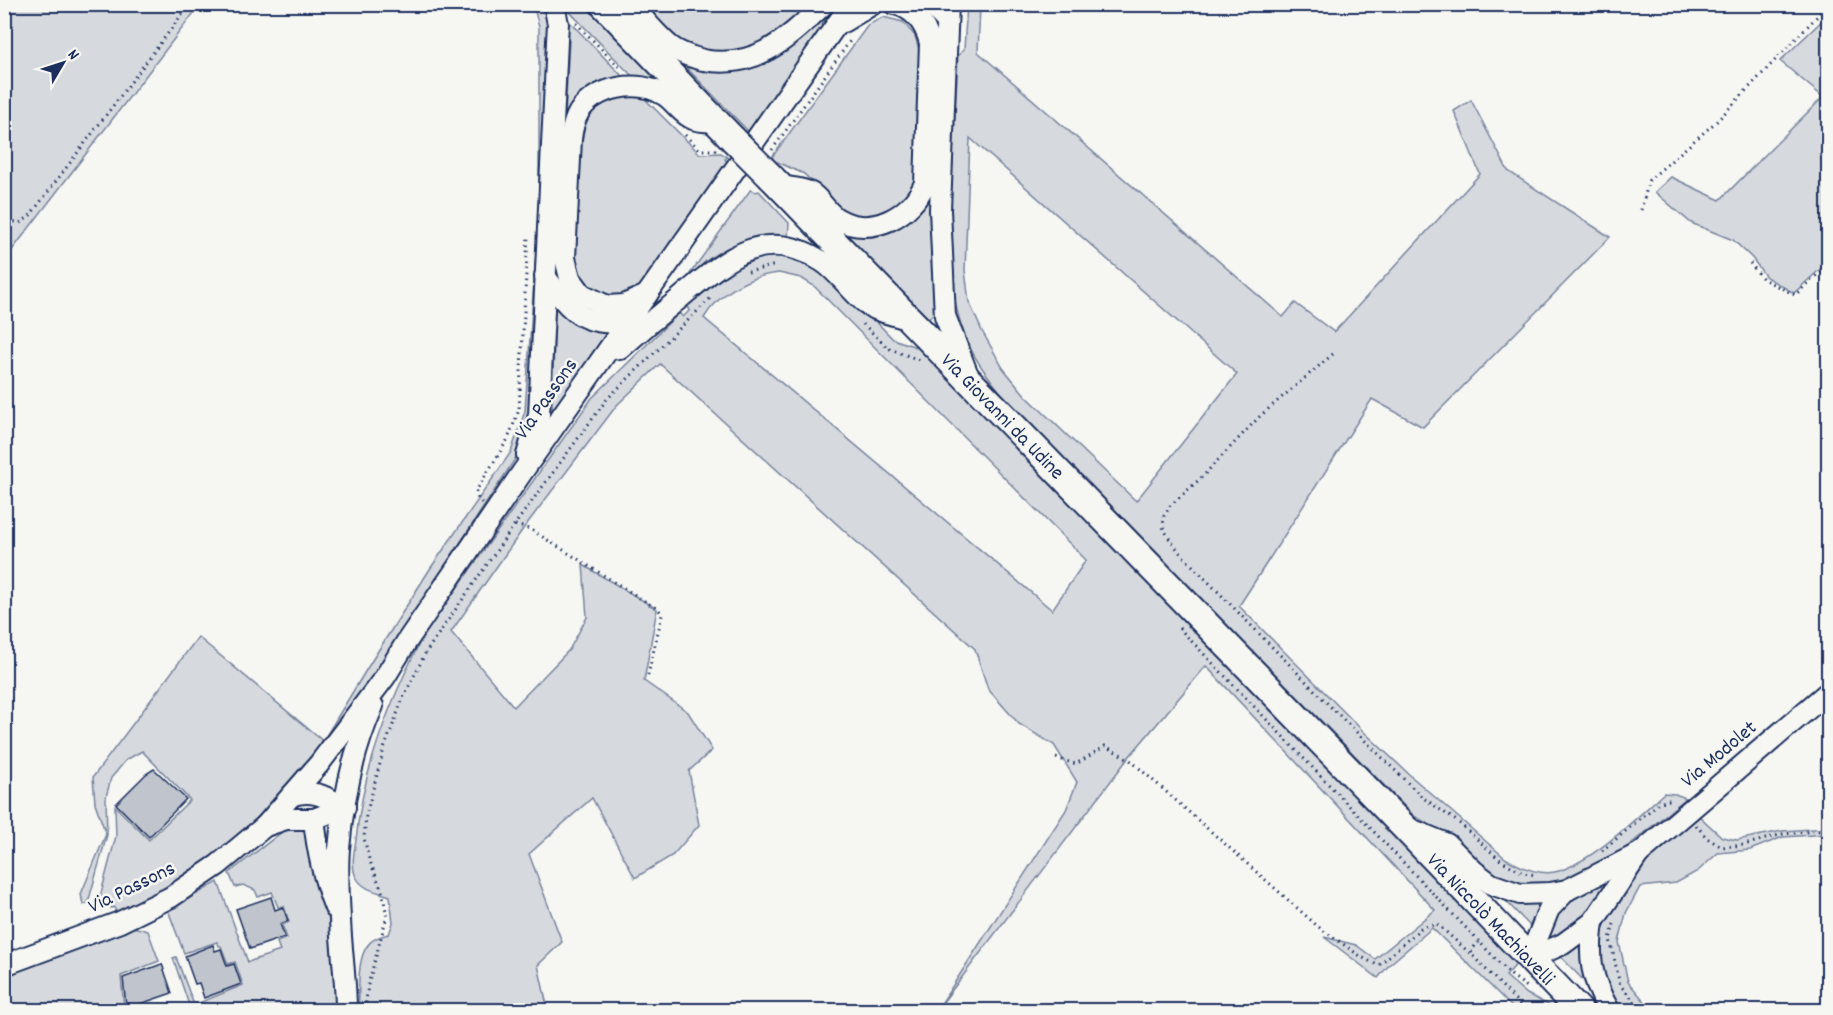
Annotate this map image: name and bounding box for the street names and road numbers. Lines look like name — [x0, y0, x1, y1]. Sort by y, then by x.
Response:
street label: Via Giovanni da Udine — [932, 348, 1070, 488]
street label: Via Passons — [508, 353, 587, 447]
street label: Via Modolet — [1675, 714, 1765, 796]
street label: Via Niccolò Machiavelli — [1418, 847, 1561, 994]
street label: Via Passons — [84, 855, 181, 923]

